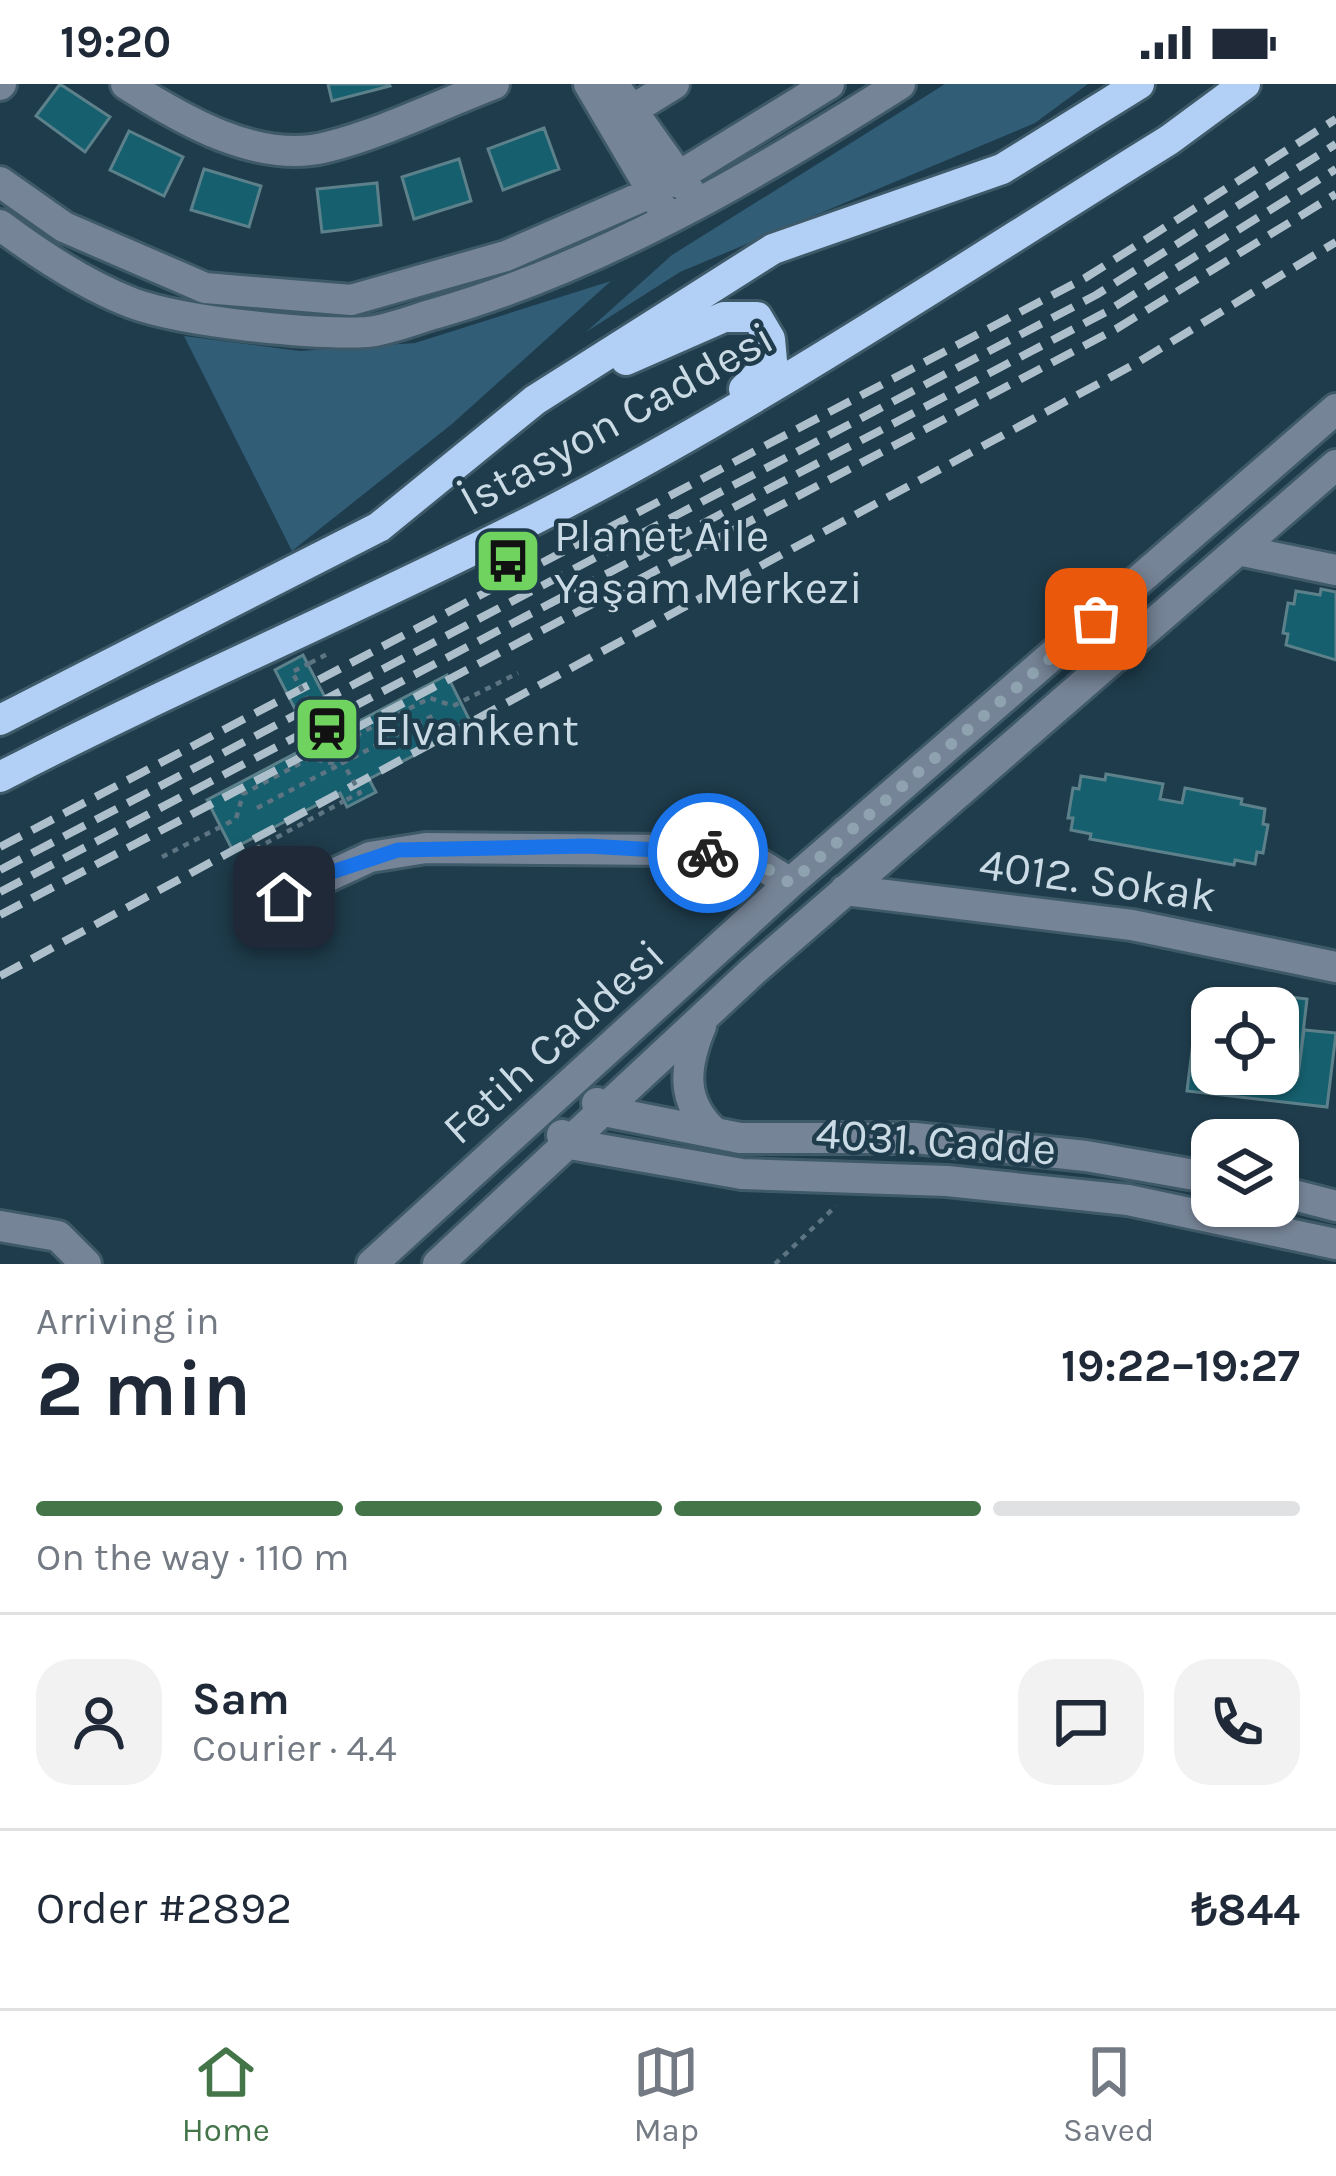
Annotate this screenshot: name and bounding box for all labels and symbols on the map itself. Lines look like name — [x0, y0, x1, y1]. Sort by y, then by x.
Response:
street label: İstasyon Caddesi — [451, 311, 783, 527]
place label: Planet Aile Yaşam Merkezi — [554, 510, 863, 614]
bus stop icon: Planet Aile Yaşam Merkezi — [473, 526, 543, 596]
pin — [1045, 568, 1147, 670]
station icon: Elvankent — [292, 694, 362, 764]
place label: Elvankent — [374, 704, 579, 756]
courier — [648, 793, 768, 913]
street label: 4012. Sokak — [976, 838, 1220, 922]
pin — [233, 846, 335, 948]
street label: Fetih Caddesi — [432, 929, 675, 1155]
street label: 4031. Cadde — [814, 1107, 1058, 1175]

